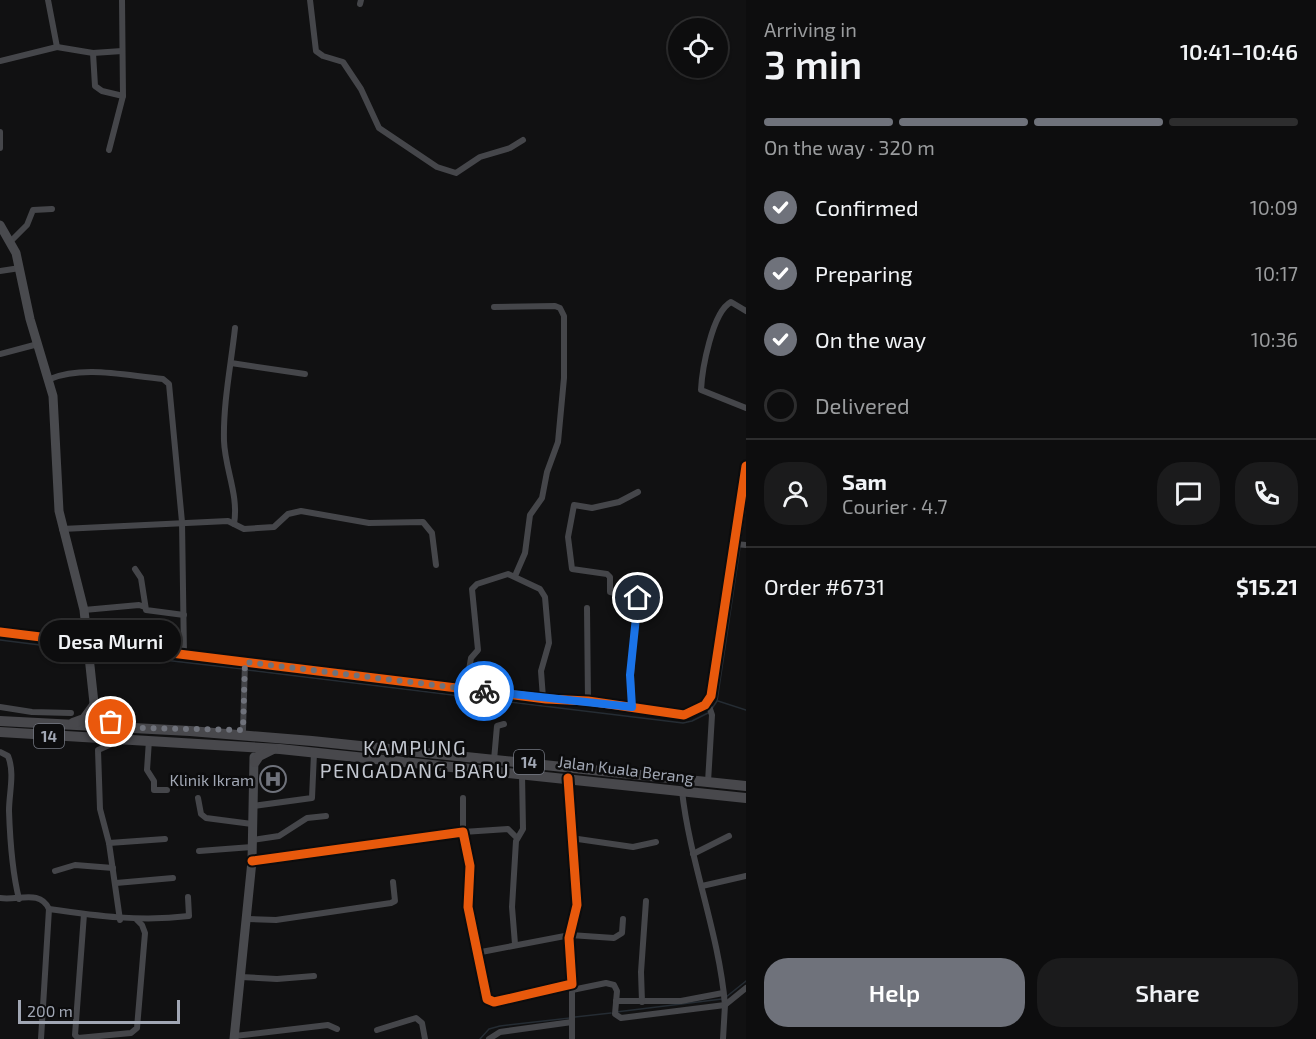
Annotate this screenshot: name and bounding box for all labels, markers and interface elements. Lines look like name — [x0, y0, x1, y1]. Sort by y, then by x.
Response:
text: Arriving in — [764, 17, 857, 41]
map controls — [668, 18, 728, 78]
button: locate — [668, 18, 728, 78]
text: 10:41–10:46 — [1180, 38, 1298, 64]
text: 3 min — [764, 40, 862, 87]
text: On the way · 320 m — [764, 135, 935, 159]
icon: check — [764, 191, 797, 224]
text: Confirmed — [815, 194, 919, 220]
text: 10:09 — [1250, 195, 1298, 219]
icon: check — [764, 257, 797, 290]
text: Preparing — [815, 260, 913, 286]
text: 10:17 — [1255, 261, 1298, 285]
icon: check — [764, 323, 797, 356]
text: On the way — [815, 326, 926, 352]
text: 10:36 — [1251, 327, 1298, 351]
text: Delivered — [815, 392, 910, 418]
button: person — [764, 462, 827, 525]
button: chat — [1157, 462, 1220, 525]
button: phone — [1235, 462, 1298, 525]
text: Sam — [842, 468, 887, 494]
text: Courier · 4.7 — [842, 494, 948, 518]
pin — [612, 572, 663, 623]
text: Order #6731 — [764, 573, 885, 599]
text: $15.21 — [1236, 573, 1298, 599]
icon: home — [621, 581, 654, 614]
callout: Desa Murni — [40, 620, 182, 662]
text: Desa Murni — [58, 629, 163, 653]
courier — [454, 661, 514, 721]
icon: bike — [468, 675, 501, 708]
pin — [85, 696, 136, 747]
icon: bag — [94, 705, 127, 738]
road number: 14 — [34, 724, 64, 748]
district label: KAMPUNG PENGADANG BARU — [320, 735, 510, 782]
road number: 14 — [514, 750, 544, 774]
street label: Jalan Kuala Berang — [557, 751, 695, 787]
hospital icon: Klinik Ikram — [258, 764, 288, 794]
place label: Klinik Ikram — [169, 770, 254, 789]
button: Help — [764, 958, 1025, 1027]
button: Share — [1037, 958, 1298, 1027]
scale bar — [18, 997, 180, 1024]
text: 200 m — [27, 1001, 73, 1020]

